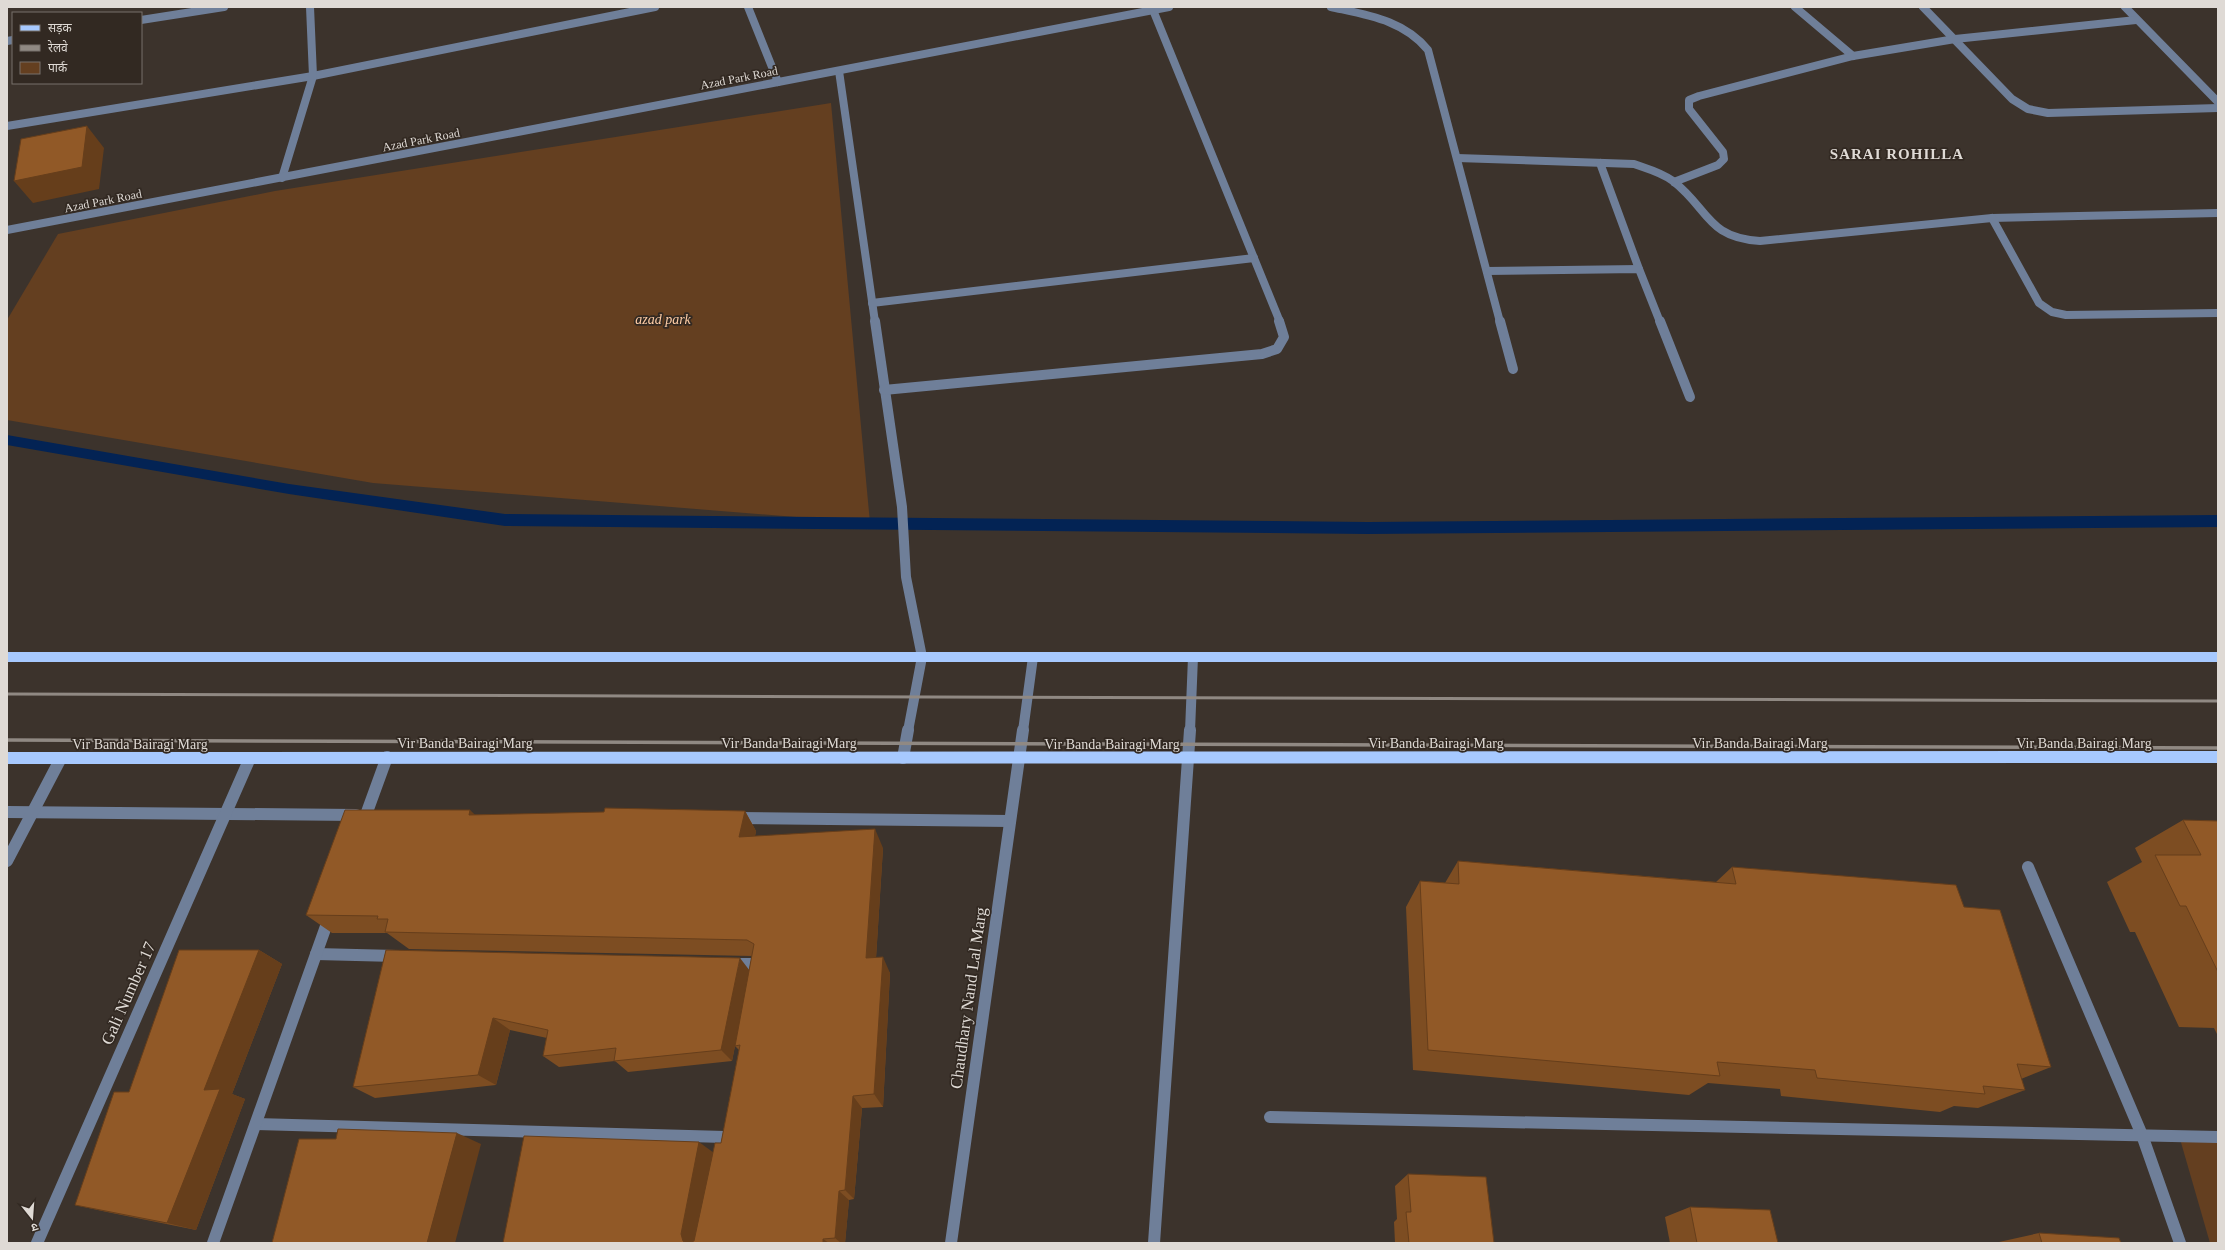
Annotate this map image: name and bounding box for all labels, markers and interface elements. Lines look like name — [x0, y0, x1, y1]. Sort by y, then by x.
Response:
legend — [12, 12, 142, 84]
text: सड़क — [48, 21, 73, 35]
text: रेलवे — [48, 40, 68, 55]
text: पार्क — [48, 61, 68, 75]
street label: Azad Park Road — [699, 64, 779, 92]
street label: Azad Park Road — [381, 126, 461, 154]
district label: SARAI ROHILLA — [1830, 146, 1964, 162]
street label: Azad Park Road — [63, 187, 143, 215]
park label: azad park — [635, 312, 692, 327]
street label: Vir Banda Bairagi Marg — [397, 736, 533, 751]
street label: Vir Banda Bairagi Marg — [721, 736, 857, 751]
street label: Vir Banda Bairagi Marg — [1368, 736, 1504, 751]
street label: Vir Banda Bairagi Marg — [1692, 736, 1828, 751]
street label: Vir Banda Bairagi Marg — [2016, 736, 2152, 751]
street label: Vir Banda Bairagi Marg — [72, 737, 208, 752]
street label: Vir Banda Bairagi Marg — [1044, 737, 1180, 752]
street label: Chaudhary Nand Lal Marg — [946, 905, 991, 1090]
street label: Gali Number 17 — [97, 938, 160, 1048]
north arrow — [12, 1198, 52, 1238]
text: उ — [30, 1221, 40, 1234]

